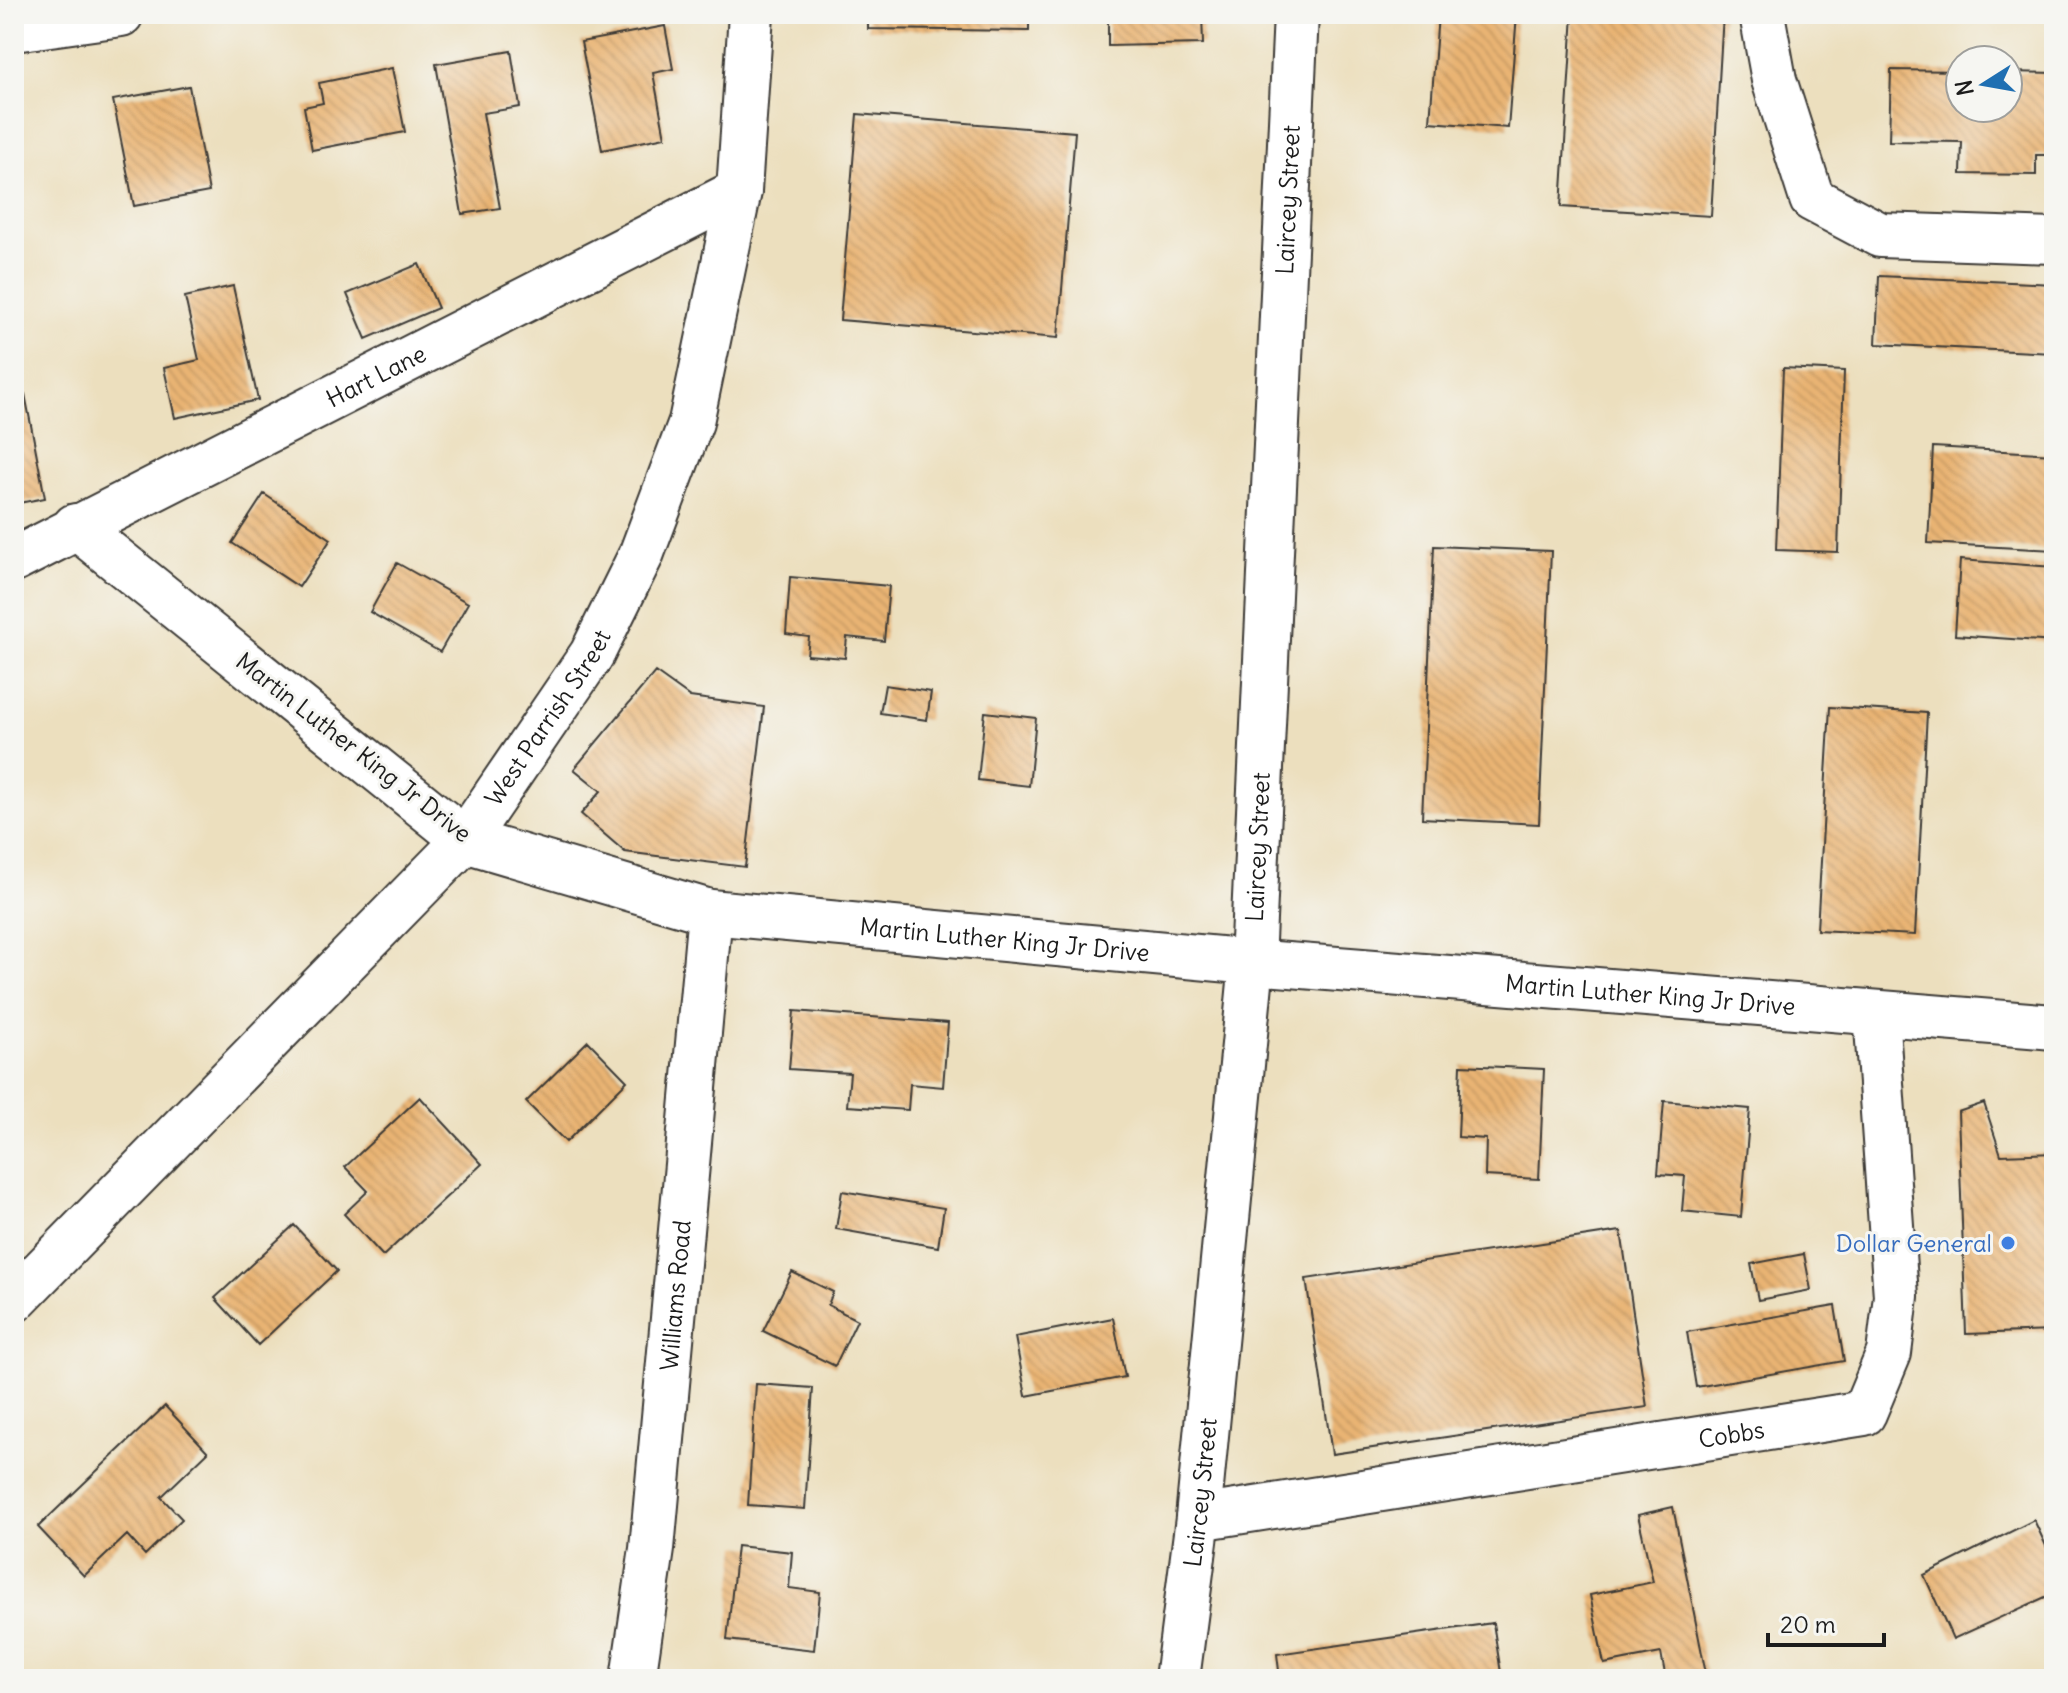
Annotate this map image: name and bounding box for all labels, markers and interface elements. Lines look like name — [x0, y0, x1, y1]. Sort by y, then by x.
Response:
north arrow — [1944, 44, 2024, 124]
text: N — [1949, 78, 1980, 98]
street label: Laircey Street — [1269, 124, 1306, 275]
street label: Hart Lane — [321, 338, 431, 414]
street label: West Parrish Street — [478, 625, 617, 811]
street label: Martin Luther King Jr Drive — [230, 646, 478, 848]
street label: Laircey Street — [1239, 772, 1276, 923]
street label: Martin Luther King Jr Drive — [858, 911, 1151, 967]
street label: Martin Luther King Jr Drive — [1504, 968, 1797, 1021]
street label: Williams Road — [653, 1219, 697, 1372]
place label: Dollar General — [1836, 1228, 1992, 1258]
marker: Dollar General — [1999, 1234, 2017, 1252]
street label: Cobbs — [1696, 1414, 1767, 1454]
street label: Laircey Street — [1177, 1417, 1223, 1569]
scale bar — [1768, 1597, 1884, 1647]
text: 20 m — [1780, 1609, 1836, 1639]

